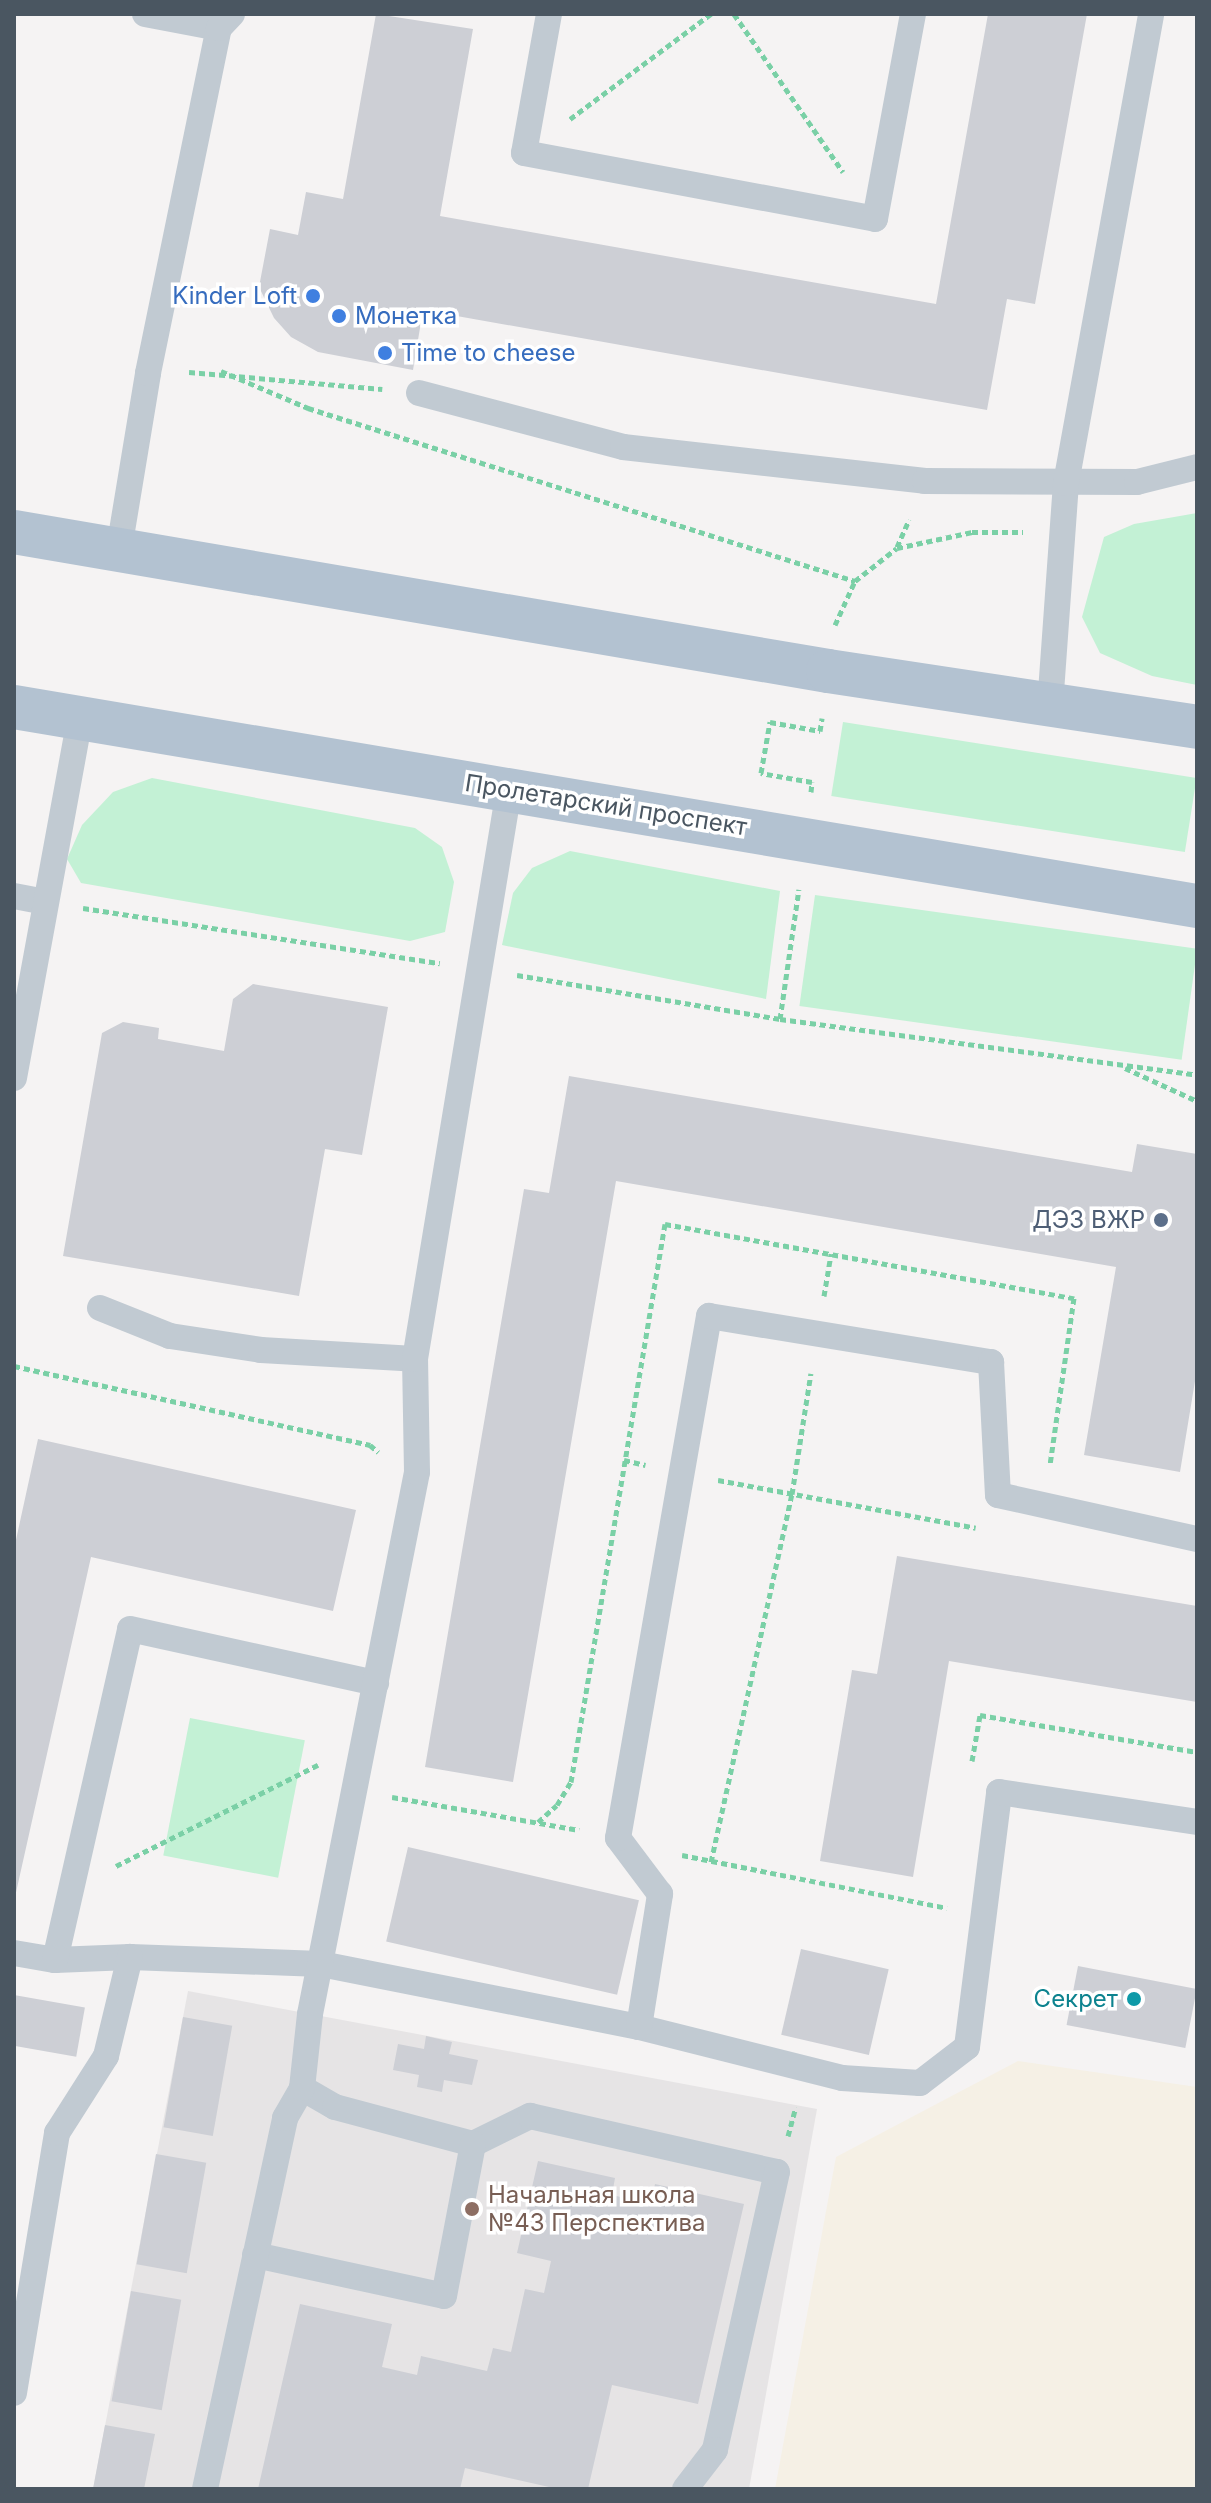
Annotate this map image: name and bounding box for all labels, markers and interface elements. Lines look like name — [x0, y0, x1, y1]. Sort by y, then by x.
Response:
place label: Kinder Loft — [172, 282, 297, 310]
marker: Kinder Loft — [304, 287, 322, 305]
place label: Монетка — [355, 302, 457, 330]
marker: Монетка — [330, 307, 348, 325]
place label: Time to cheese — [401, 339, 575, 367]
marker: Time to cheese — [376, 344, 394, 362]
street label: Пролетарский проспект — [463, 768, 749, 842]
place label: ДЭЗ ВЖР — [1032, 1206, 1145, 1234]
marker: ДЭЗ ВЖР — [1152, 1211, 1170, 1229]
place label: Секрет — [1034, 1985, 1118, 2013]
marker: Секрет — [1125, 1990, 1143, 2008]
place label: Начальная школа №43 Перспектива — [488, 2181, 705, 2237]
marker: Начальная школа №43 Перспектива — [463, 2200, 481, 2218]

